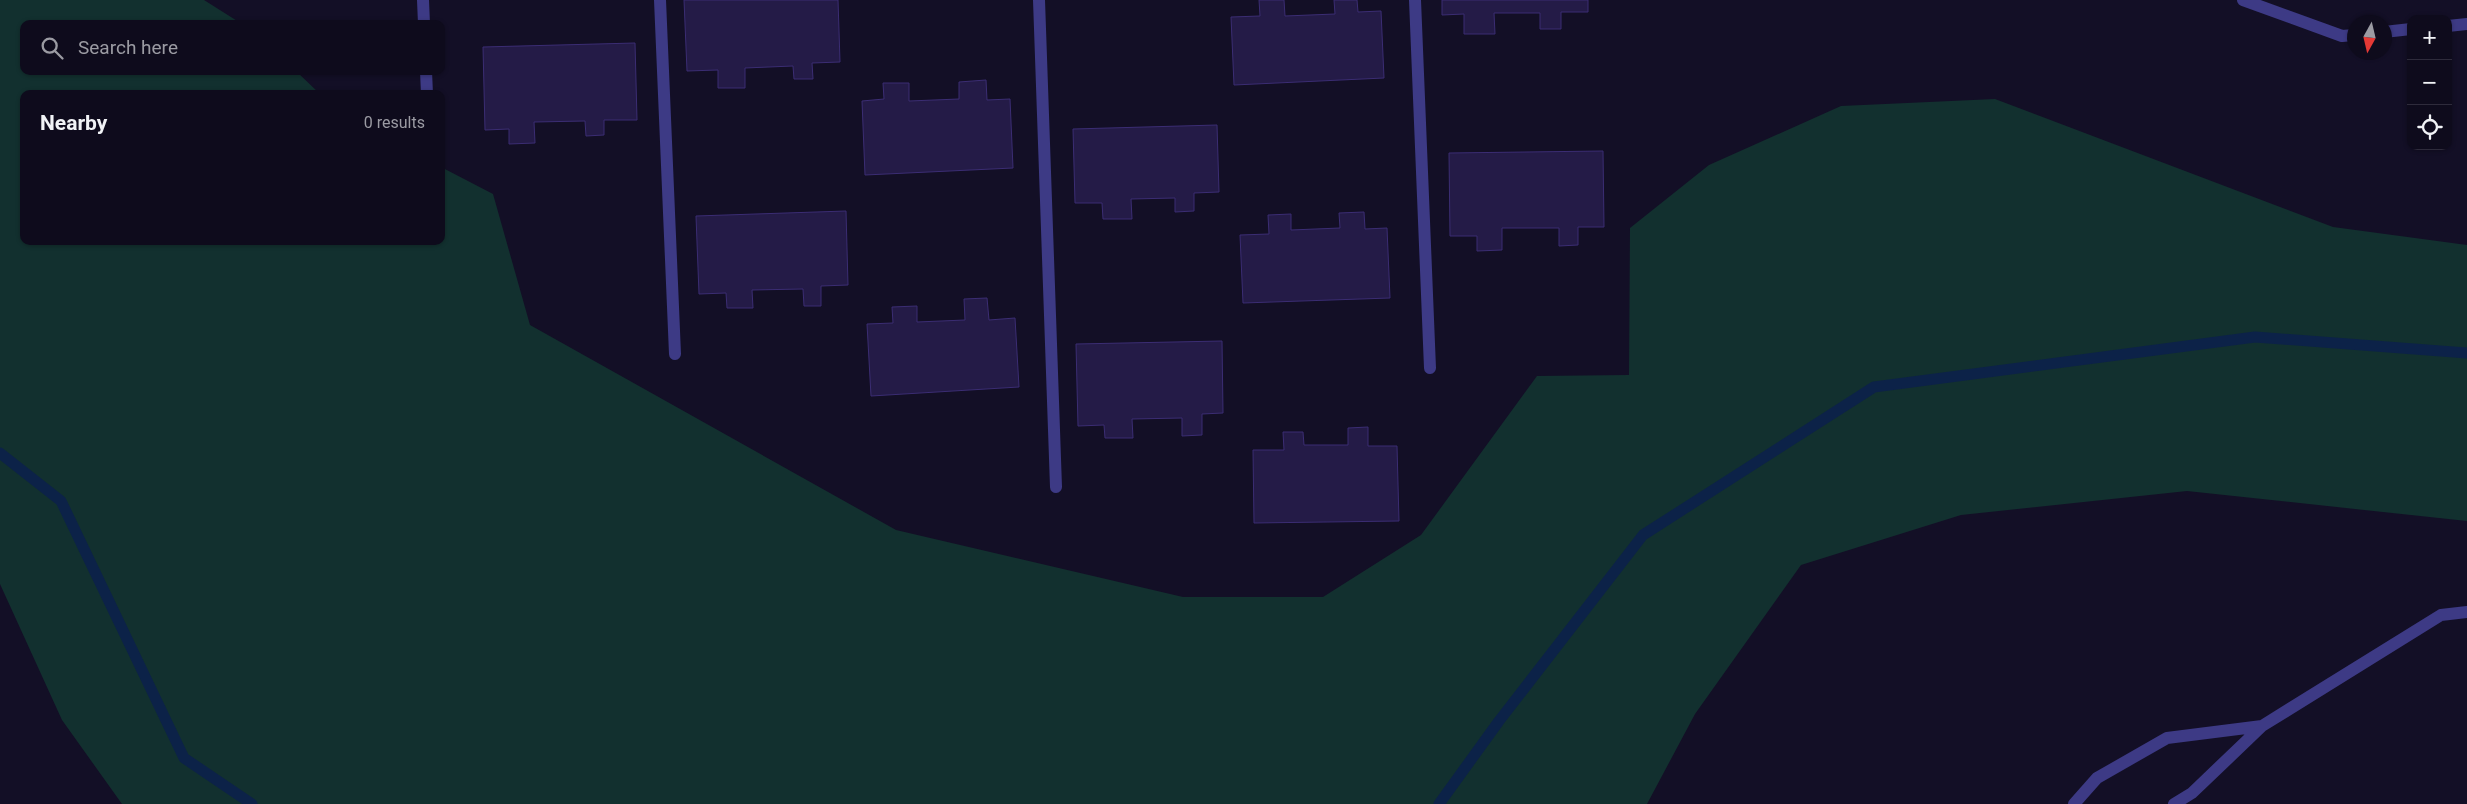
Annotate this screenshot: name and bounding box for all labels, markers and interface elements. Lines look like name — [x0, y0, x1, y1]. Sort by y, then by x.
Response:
north arrow — [2347, 15, 2392, 60]
map controls — [2407, 15, 2452, 150]
button: + — [2407, 15, 2452, 60]
search box — [20, 20, 445, 75]
icon: search — [38, 34, 66, 62]
text: Search here — [78, 36, 178, 59]
button: − — [2407, 60, 2452, 105]
button: locate — [2407, 105, 2452, 150]
text: Nearby — [40, 111, 107, 135]
text: 0 results — [364, 113, 425, 132]

